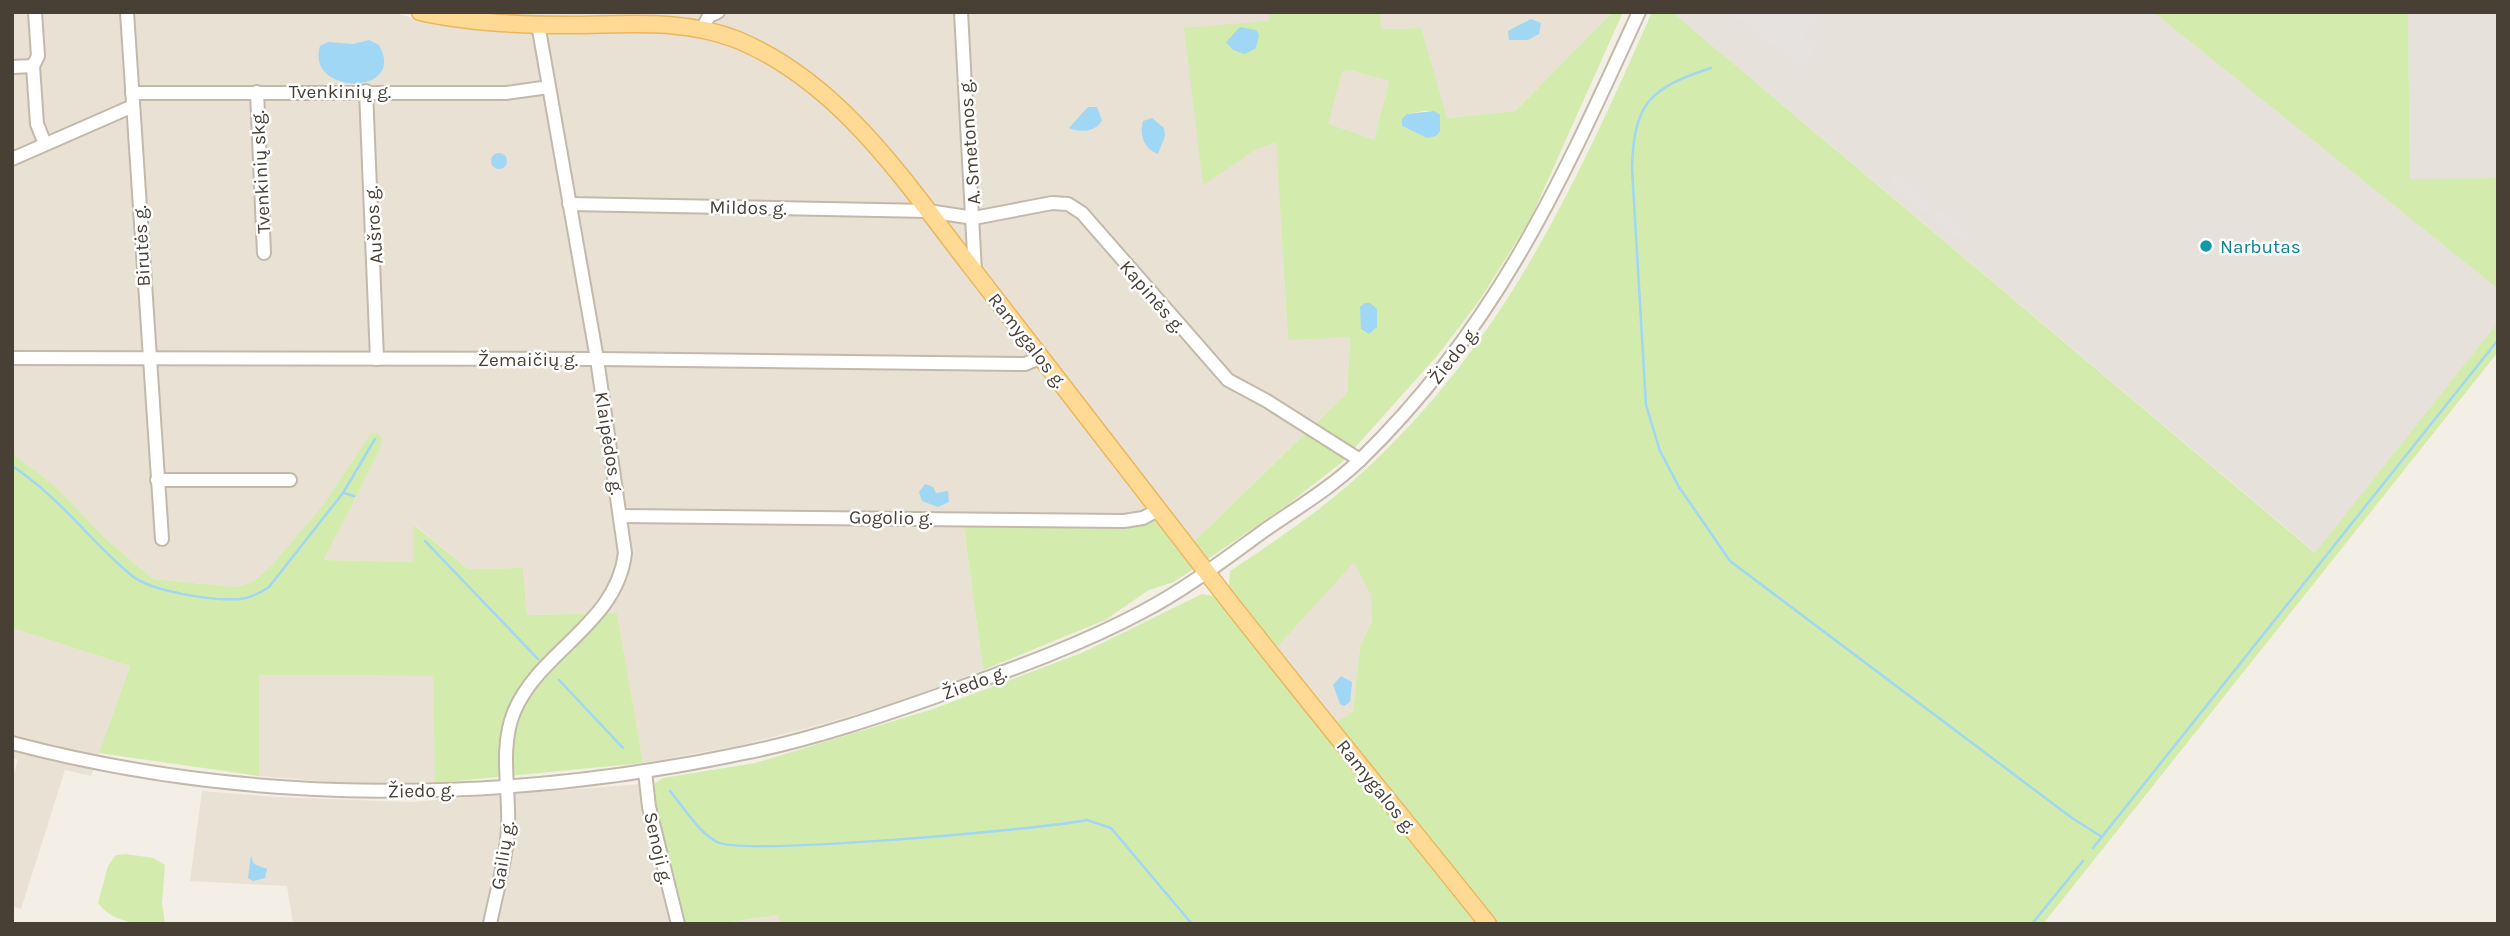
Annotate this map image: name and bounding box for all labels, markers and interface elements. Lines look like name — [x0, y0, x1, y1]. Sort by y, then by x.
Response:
street label: A. Smetonos g. — [955, 78, 985, 205]
street label: Tvenkinių g. — [289, 81, 391, 103]
street label: Tvenkinių skg. — [247, 110, 275, 234]
street label: Aušros g. — [360, 185, 388, 265]
street label: Mildos g. — [709, 196, 787, 220]
street label: Birutės g. — [129, 205, 155, 287]
place label: Narbutas — [2220, 236, 2301, 258]
marker: Narbutas — [2198, 238, 2214, 254]
street label: Kapinės g. — [1115, 256, 1190, 337]
street label: Ramygalos g. — [983, 289, 1071, 392]
street label: Žiedo g. — [1425, 322, 1483, 389]
street label: Žemaičių g. — [478, 349, 578, 371]
street label: Klaipėdos g. — [590, 390, 628, 496]
street label: Gogolio g. — [849, 506, 933, 530]
street label: Žiedo g. — [939, 661, 1010, 705]
street label: Ramygalos g. — [1332, 735, 1421, 838]
street label: Žiedo g. — [387, 779, 455, 803]
street label: Senoji g. — [639, 810, 677, 886]
street label: Gailių g. — [487, 819, 519, 891]

